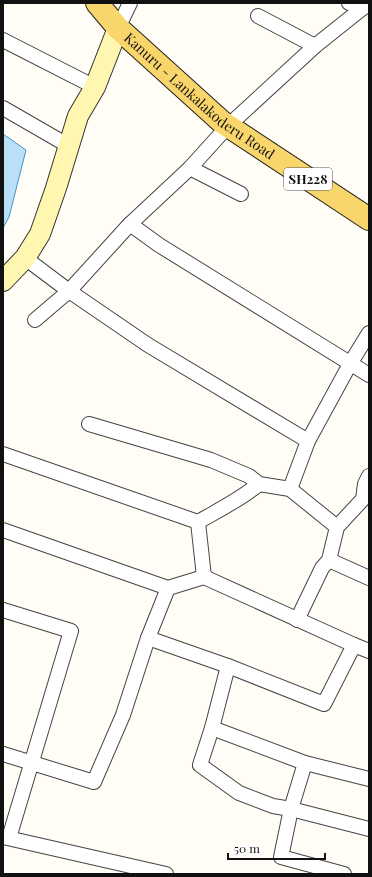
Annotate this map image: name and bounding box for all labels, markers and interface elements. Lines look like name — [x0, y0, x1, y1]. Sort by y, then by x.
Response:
street label: Kanuru - Lankalakoderu Road — [120, 28, 279, 163]
road number: SH228 — [284, 168, 332, 190]
scale bar — [228, 835, 325, 861]
text: 50 m — [234, 840, 260, 856]

